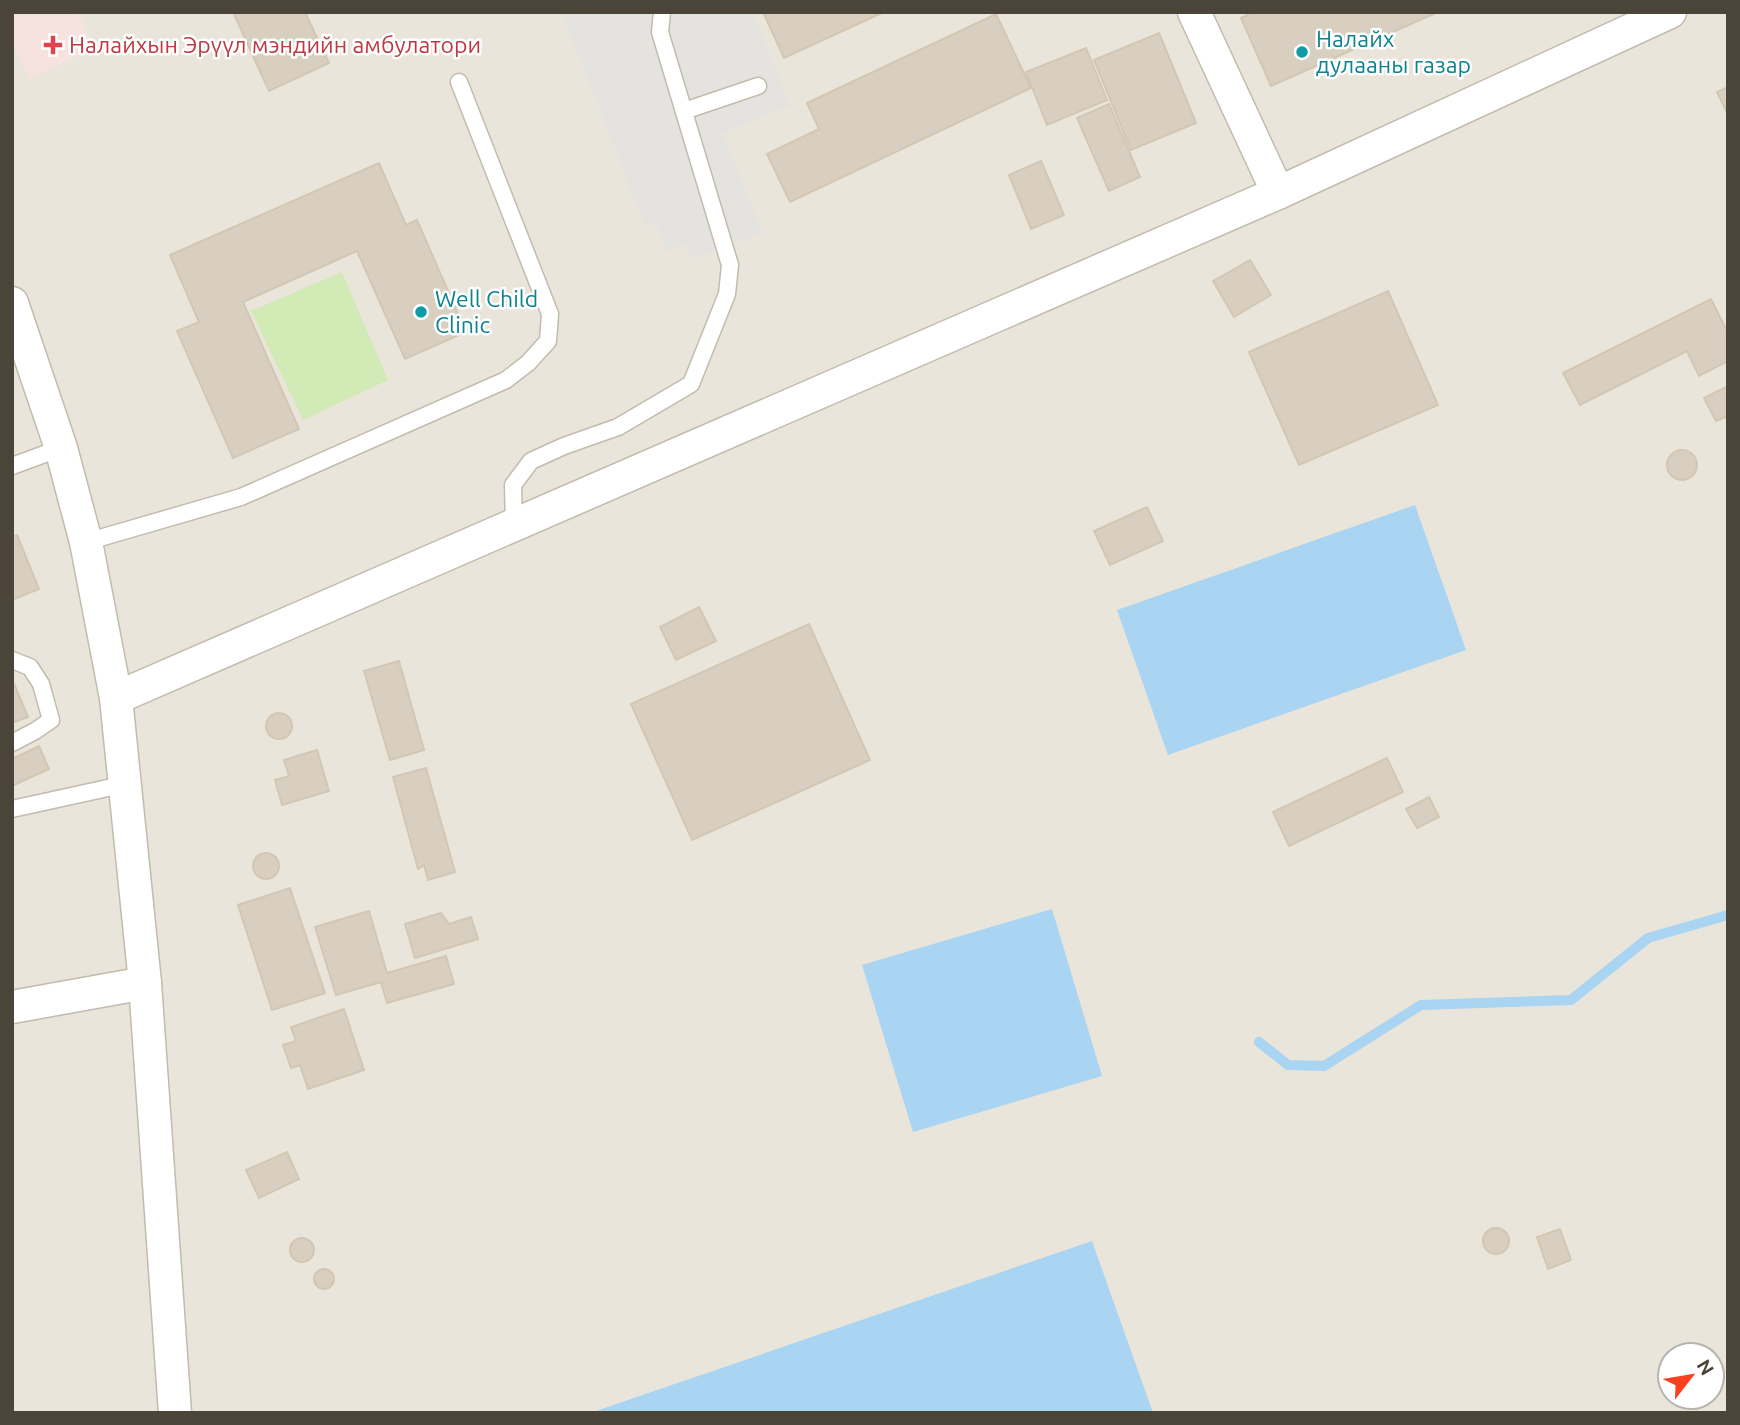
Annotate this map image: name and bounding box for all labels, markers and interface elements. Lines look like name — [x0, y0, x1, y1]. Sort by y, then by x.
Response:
place label: Налайх дулааны газар — [1316, 26, 1471, 77]
place label: Налайхын Эрүүл мэндийн амбулатори — [69, 32, 481, 57]
marker: Налайхын Эрүүл мэндийн амбулатори — [43, 35, 63, 55]
marker: Налайх дулааны газар — [1294, 44, 1310, 60]
place label: Well Child Clinic — [435, 286, 538, 337]
marker: Well Child Clinic — [413, 304, 429, 320]
north arrow — [1656, 1341, 1726, 1411]
text: N — [1692, 1355, 1719, 1379]

